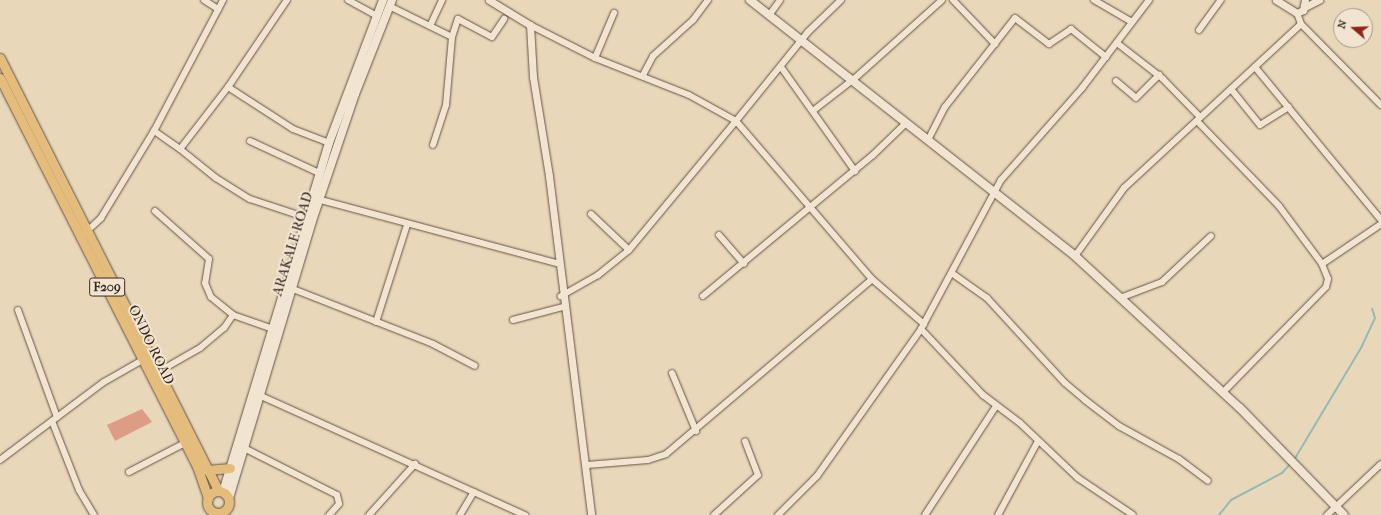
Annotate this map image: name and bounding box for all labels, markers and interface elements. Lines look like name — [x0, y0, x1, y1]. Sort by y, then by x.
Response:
north arrow — [1333, 8, 1373, 48]
text: N — [1335, 18, 1350, 30]
street label: ARAKALE ROAD — [269, 190, 317, 298]
road number: F209 — [89, 276, 125, 298]
street label: ONDO ROAD — [124, 302, 178, 388]

